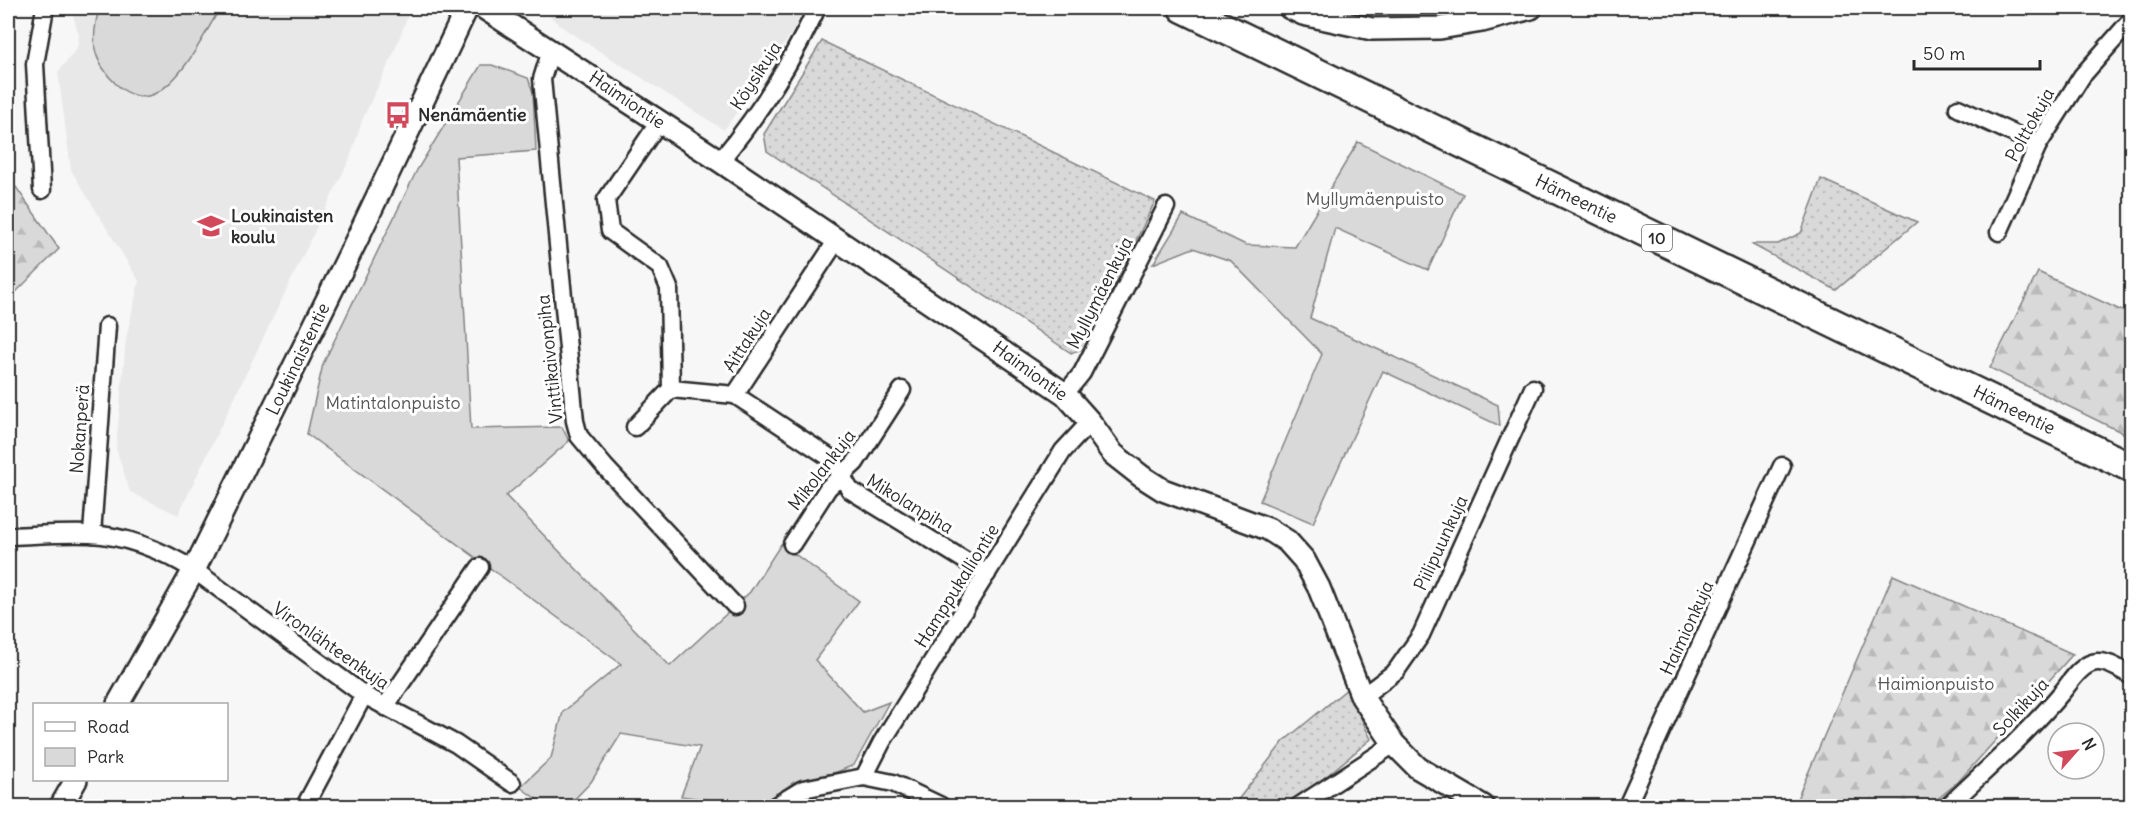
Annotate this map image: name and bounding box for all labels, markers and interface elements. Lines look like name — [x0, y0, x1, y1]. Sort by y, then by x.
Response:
scale bar — [1914, 33, 2040, 71]
street label: Köysikuja — [725, 37, 786, 114]
text: 50 m — [1923, 42, 1965, 65]
street label: Haimiontie — [585, 66, 670, 134]
street label: Polttokuja — [2000, 84, 2059, 166]
bus stop icon: Nenämäentie — [383, 100, 413, 130]
place label: Nenämäentie — [418, 103, 527, 126]
street label: Hämeentie — [1531, 169, 1621, 228]
park label: Myllymäenpuisto — [1306, 187, 1444, 210]
place label: Loukinaisten koulu — [231, 204, 334, 248]
school or university icon: Loukinaisten koulu — [196, 211, 226, 241]
road number: 10 — [1642, 225, 1672, 251]
street label: Myllymäenkuja — [1061, 233, 1138, 353]
street label: Vinttikaivonpiha — [531, 294, 568, 425]
street label: Loukinaistentie — [260, 299, 335, 419]
street label: Aittakuja — [717, 303, 776, 376]
street label: Haimiontie — [988, 336, 1072, 406]
street label: Hämeentie — [1969, 380, 2059, 439]
street label: Nokanperä — [65, 383, 94, 474]
park label: Matintalonpuisto — [325, 391, 461, 414]
street label: Mikolankuja — [783, 425, 860, 515]
street label: Mikolanpiha — [863, 469, 958, 539]
street label: Piilipuunkuja — [1408, 491, 1473, 594]
street label: Hamppukalliontie — [909, 520, 1004, 652]
street label: Haimionkuja — [1655, 577, 1718, 679]
street label: Vironlähteenkuja — [268, 597, 394, 694]
park label: Haimionpuisto — [1878, 672, 1994, 695]
street label: Solkikuja — [1988, 673, 2053, 741]
legend — [33, 703, 228, 781]
text: Road — [87, 715, 130, 738]
north arrow — [2046, 721, 2106, 781]
text: N — [2078, 734, 2101, 754]
text: Park — [87, 745, 124, 768]

